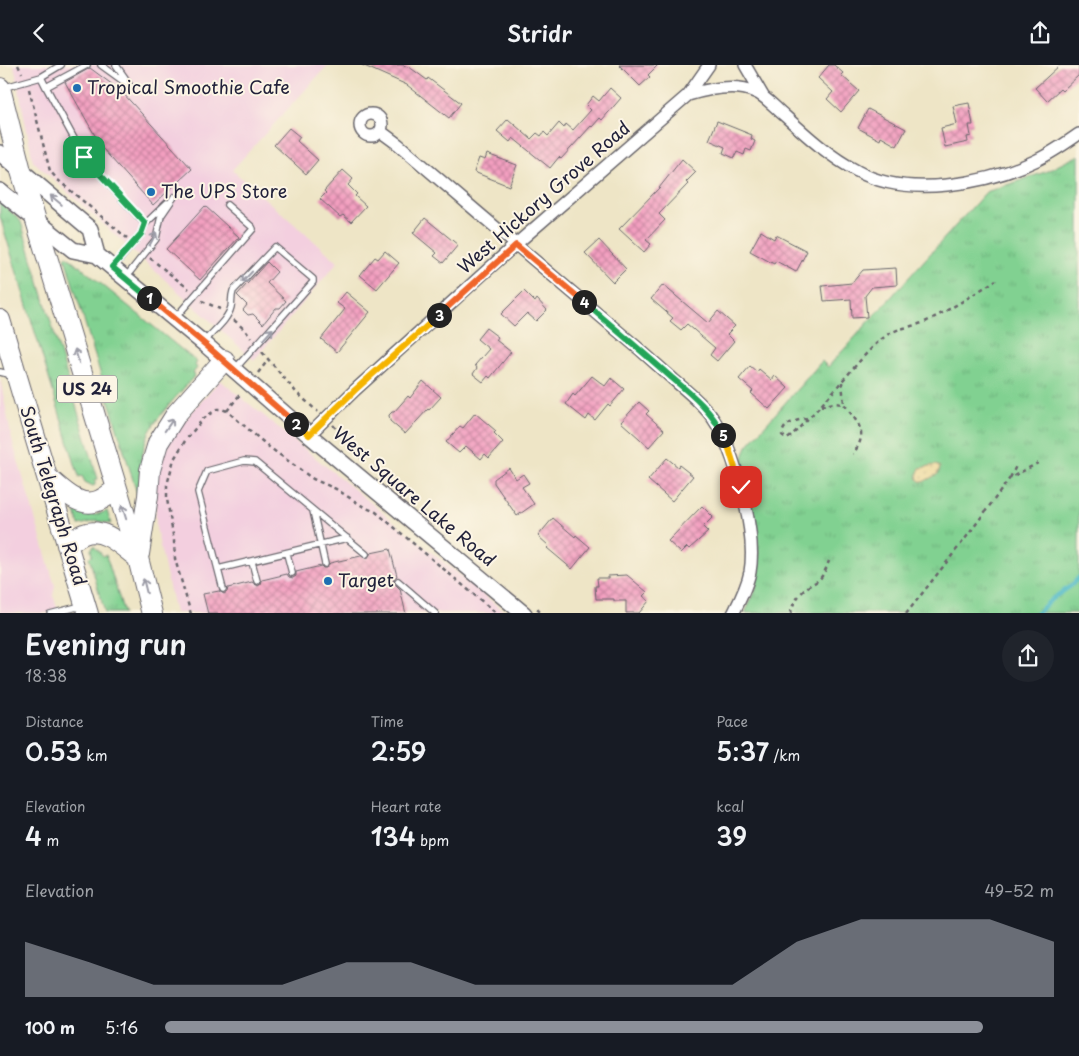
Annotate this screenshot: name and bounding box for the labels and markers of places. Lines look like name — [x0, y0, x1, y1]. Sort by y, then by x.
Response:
place label: Tropical Smoothie Cafe — [87, 73, 290, 100]
marker: Tropical Smoothie Cafe — [71, 82, 83, 94]
pin — [63, 136, 105, 178]
place label: The UPS Store — [161, 177, 287, 204]
marker: The UPS Store — [145, 186, 157, 198]
pin: 1 — [136, 285, 162, 311]
pin: 4 — [572, 289, 596, 315]
pin: 3 — [426, 303, 452, 327]
pin: 2 — [284, 411, 308, 437]
pin: 5 — [710, 423, 736, 447]
pin — [720, 466, 762, 508]
place label: Target — [338, 566, 394, 593]
marker: Target — [322, 575, 334, 587]

